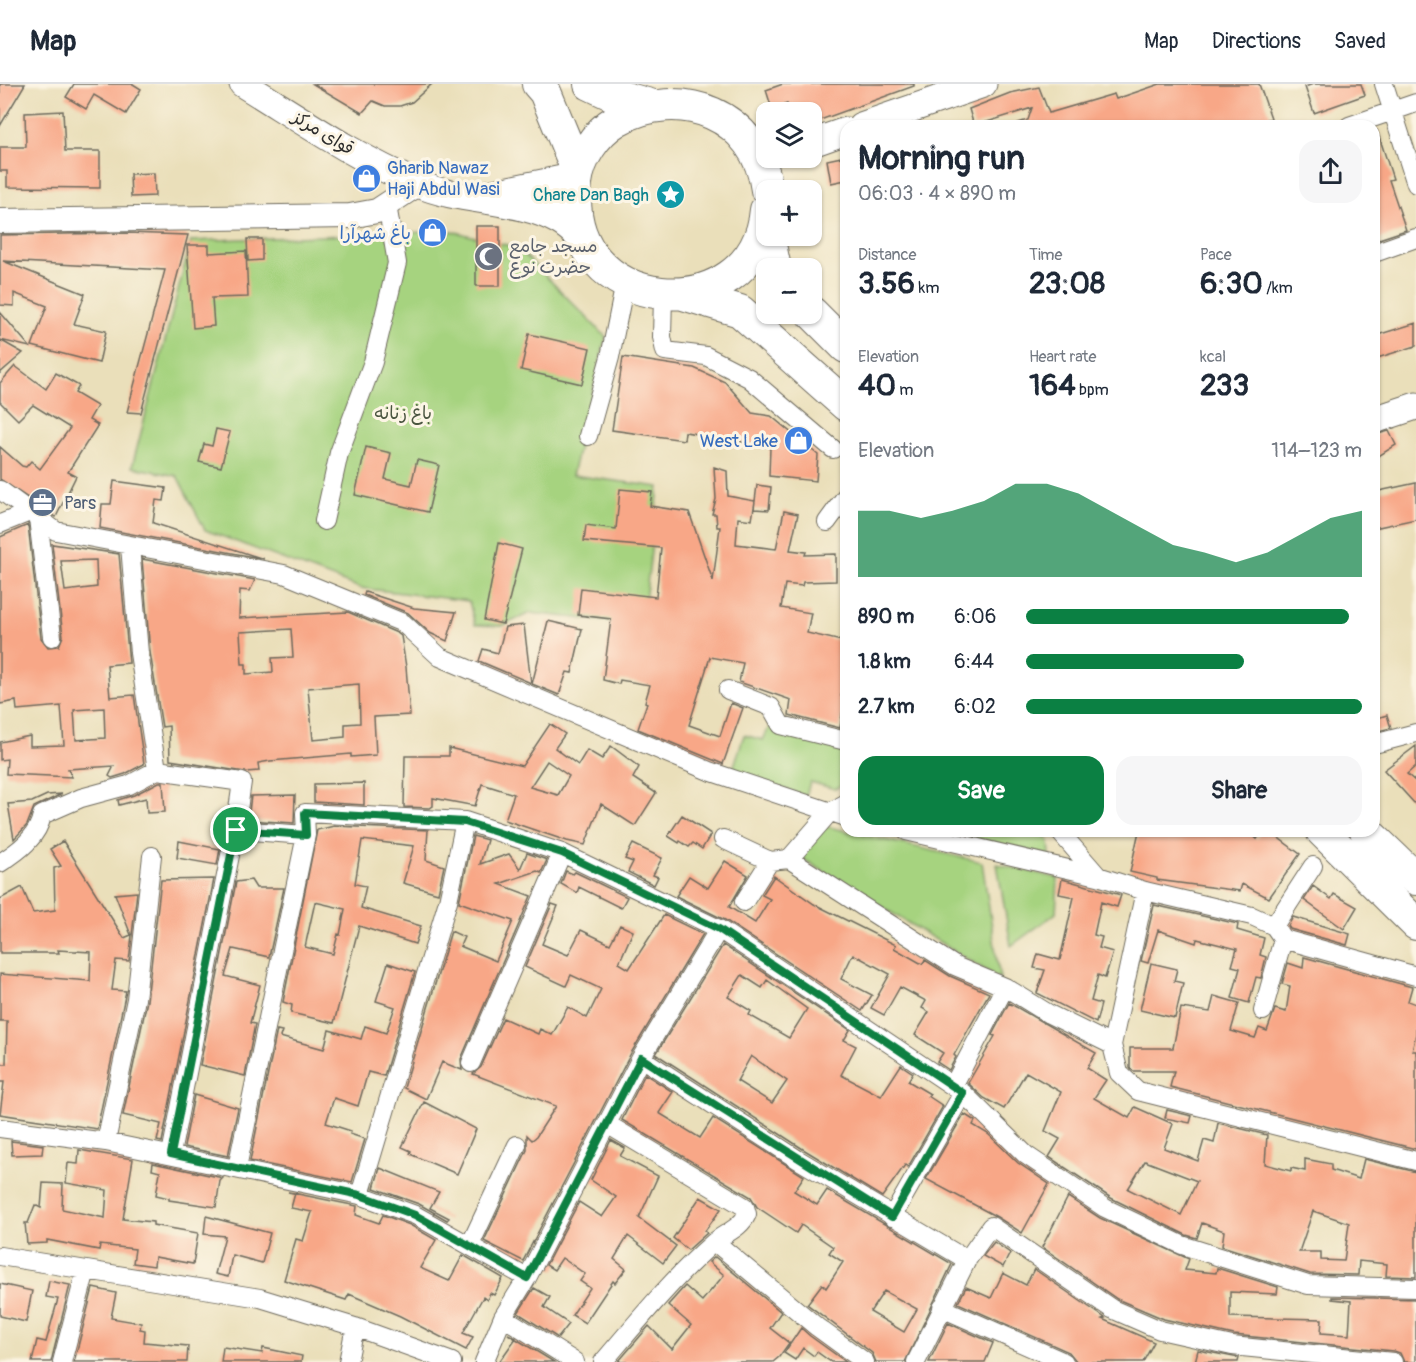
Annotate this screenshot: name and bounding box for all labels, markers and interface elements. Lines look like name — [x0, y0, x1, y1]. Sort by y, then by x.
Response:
text: Map — [30, 24, 76, 59]
text: Map — [1144, 28, 1179, 55]
text: Directions — [1212, 28, 1301, 55]
text: Saved — [1334, 28, 1386, 55]
map controls — [756, 102, 822, 324]
button: layers — [756, 102, 822, 168]
street label: قوای مرکز — [286, 105, 358, 160]
text: Morning run — [858, 138, 1025, 179]
button: share — [1299, 140, 1362, 203]
place label: Gharib Nawaz Haji Abdul Wasi — [387, 157, 500, 201]
shop icon: Gharib Nawaz Haji Abdul Wasi — [350, 162, 382, 194]
place icon: Chare Dan Bagh — [654, 179, 686, 211]
button: + — [756, 180, 822, 246]
text: 06:03 · 4 × 890 m — [858, 181, 1016, 206]
place label: Chare Dan Bagh — [533, 184, 649, 207]
shop icon: باغ شهرآرا — [416, 217, 448, 249]
place label: باغ شهرآرا — [340, 222, 411, 245]
place label: مسجد جامع حضرت نوع — [509, 235, 598, 279]
mosque icon: مسجد جامع حضرت نوع — [472, 240, 504, 272]
text: Distance — [858, 245, 917, 265]
text: Time — [1029, 245, 1062, 265]
text: Pace — [1200, 245, 1232, 265]
button: − — [756, 258, 822, 324]
text: 3.56 — [858, 265, 915, 302]
text: 23:08 — [1029, 265, 1105, 302]
text: 6:30 — [1200, 265, 1263, 302]
text: km — [915, 278, 939, 298]
text: /km — [1263, 278, 1293, 298]
text: Elevation — [858, 347, 919, 367]
text: Heart rate — [1029, 347, 1096, 367]
text: kcal — [1200, 347, 1226, 367]
text: 40 — [858, 367, 896, 404]
text: 164 — [1029, 367, 1076, 404]
text: 233 — [1200, 367, 1249, 404]
text: m — [896, 380, 914, 400]
text: bpm — [1076, 380, 1109, 400]
park label: باغ زنانه — [374, 402, 432, 425]
shop icon: West Lake — [783, 425, 815, 457]
place label: West Lake — [700, 430, 778, 453]
text: Elevation — [858, 438, 934, 463]
text: 114–123 m — [1271, 438, 1362, 463]
office icon: Pars — [27, 487, 59, 519]
place label: Pars — [64, 492, 96, 515]
text: 890 m — [858, 604, 914, 629]
text: 6:06 — [954, 604, 996, 629]
text: 1.8 km — [858, 649, 911, 674]
text: 6:44 — [954, 649, 994, 674]
text: 2.7 km — [858, 694, 915, 719]
text: 6:02 — [954, 694, 996, 719]
button: Save — [858, 756, 1104, 825]
button: Share — [1116, 756, 1362, 825]
pin — [210, 804, 261, 855]
icon: arrive — [219, 813, 252, 846]

